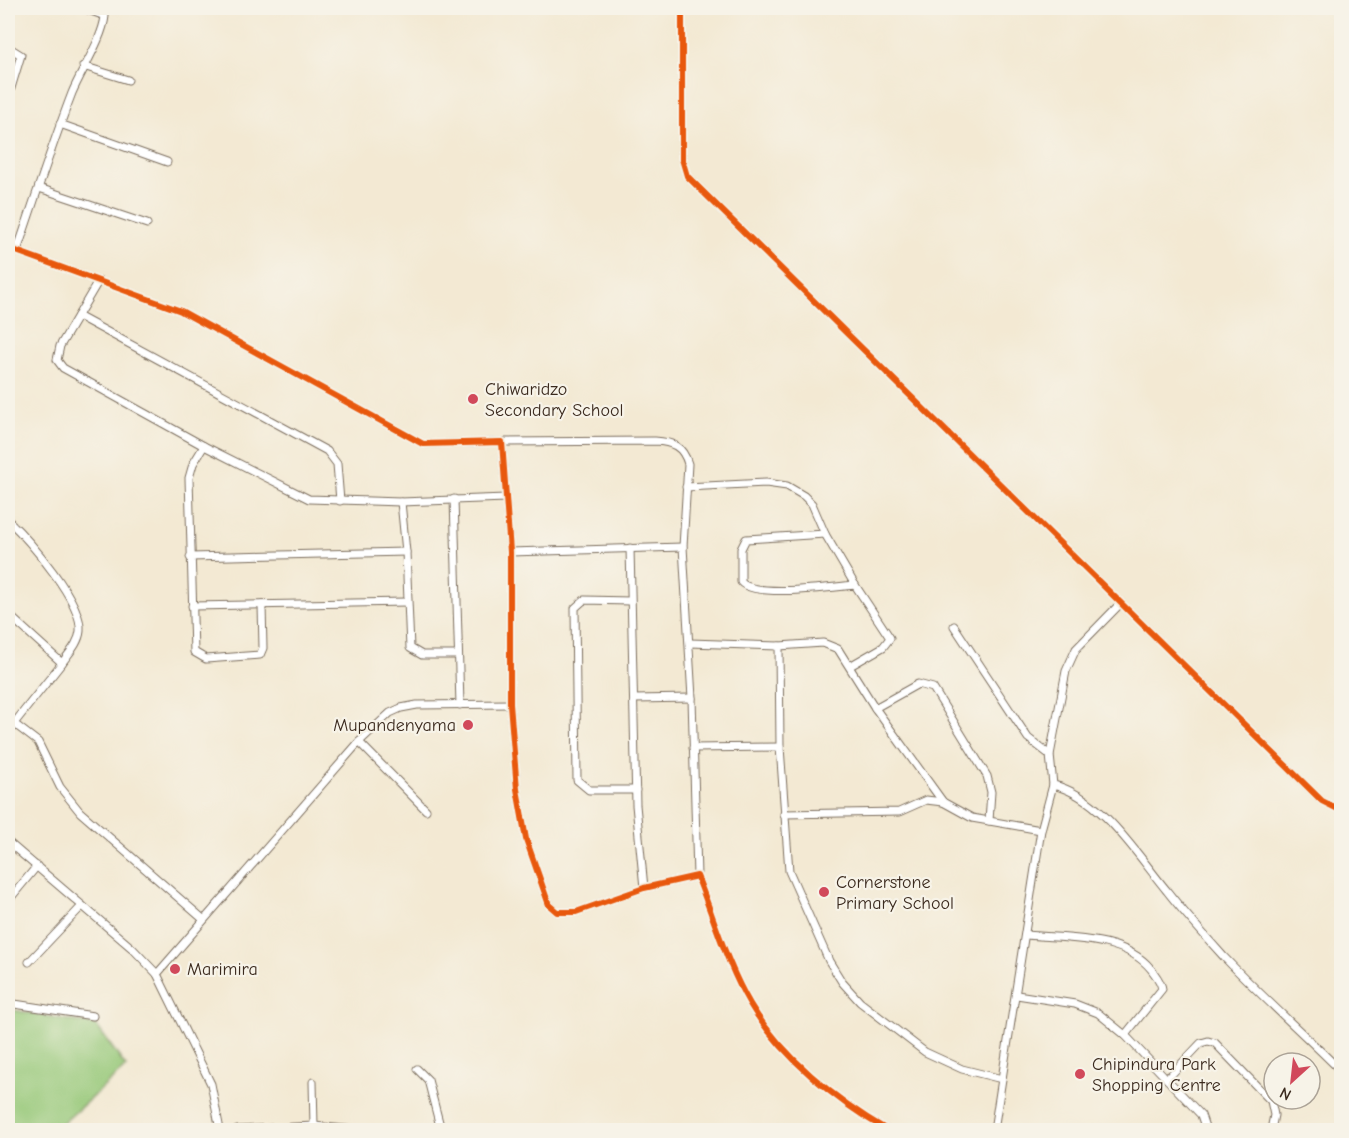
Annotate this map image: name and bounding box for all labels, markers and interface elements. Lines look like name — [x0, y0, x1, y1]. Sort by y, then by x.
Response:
place label: Chiwaridzo Secondary School — [485, 379, 623, 421]
marker: Chiwaridzo Secondary School — [466, 392, 480, 406]
place label: Mupandenyama — [333, 715, 456, 736]
marker: Mupandenyama — [461, 718, 475, 732]
place label: Cornerstone Primary School — [836, 872, 954, 914]
marker: Cornerstone Primary School — [817, 885, 831, 899]
place label: Marimira — [187, 959, 258, 980]
marker: Marimira — [168, 962, 182, 976]
north arrow — [1262, 1051, 1322, 1111]
place label: Chipindura Park Shopping Centre — [1092, 1054, 1221, 1096]
marker: Chipindura Park Shopping Centre — [1073, 1067, 1087, 1081]
text: N — [1277, 1083, 1294, 1104]

